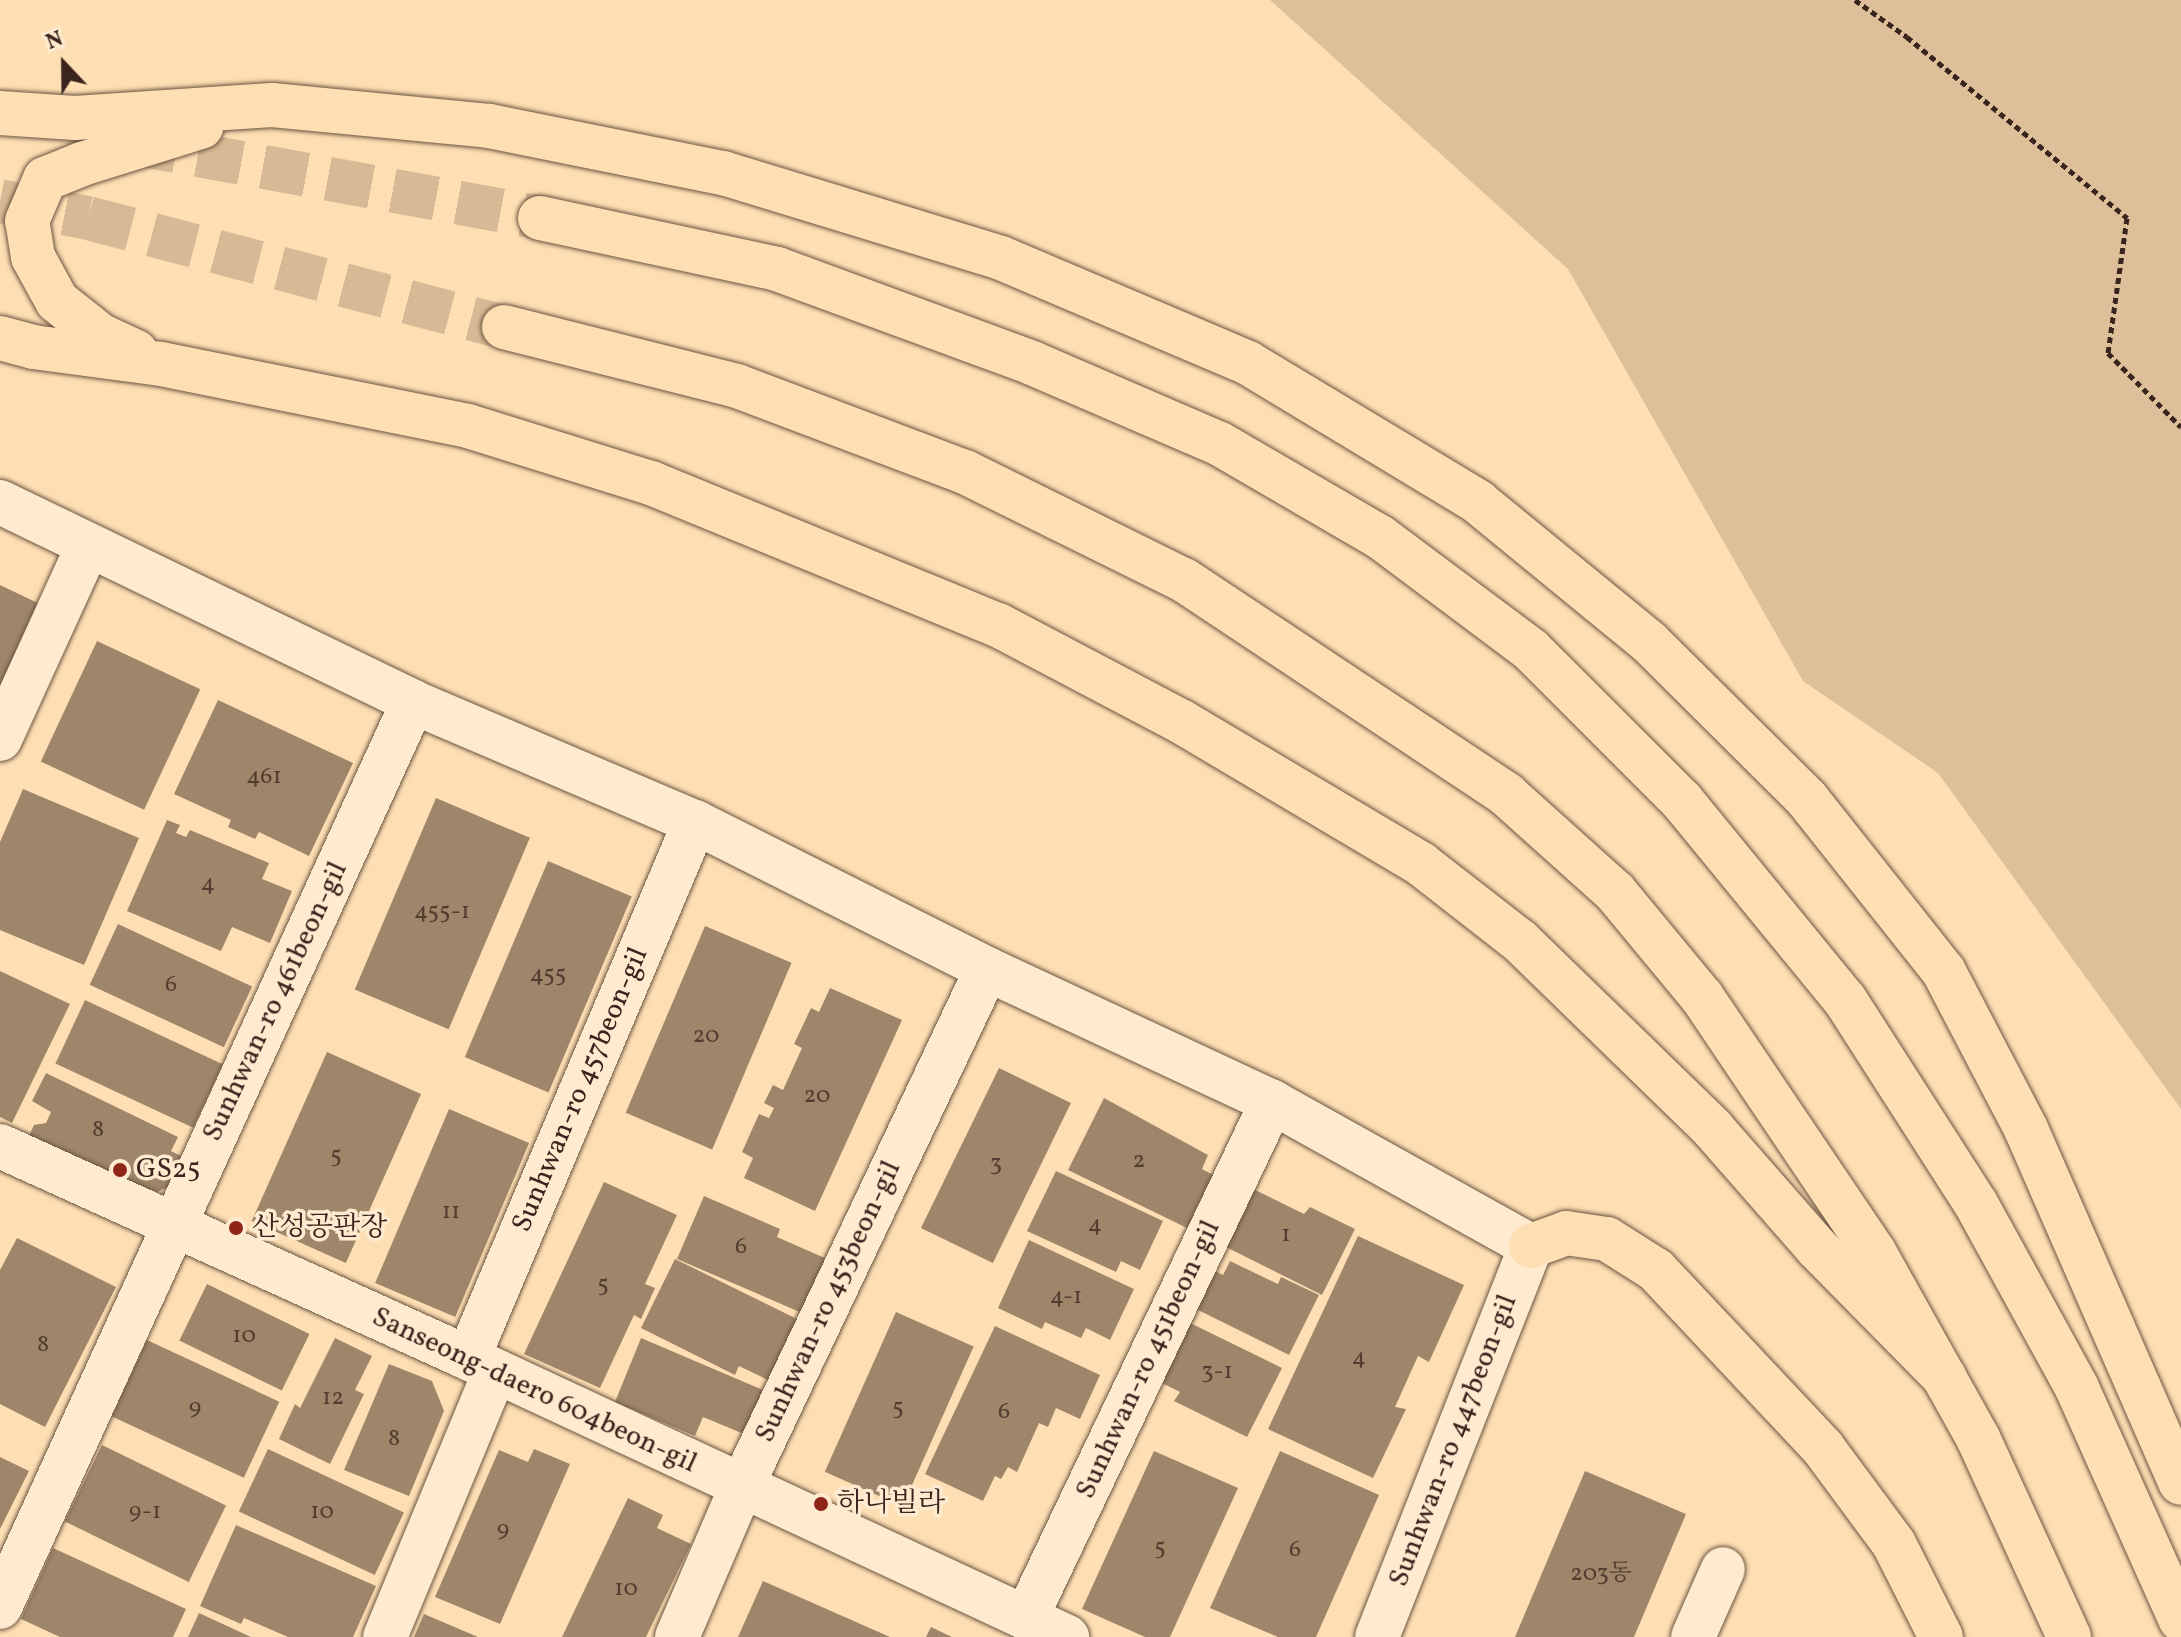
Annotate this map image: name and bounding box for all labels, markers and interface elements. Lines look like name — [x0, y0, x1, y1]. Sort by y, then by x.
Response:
north arrow — [24, 24, 104, 104]
text: N — [42, 24, 68, 59]
house number: 461 — [246, 764, 282, 792]
street label: Sunhwan-ro 461beon-gil — [196, 857, 356, 1147]
house number: 4 — [201, 871, 215, 899]
house number: 455-1 — [414, 899, 470, 927]
street label: Sunhwan-ro 457beon-gil — [506, 943, 656, 1237]
house number: 455 — [530, 962, 566, 990]
house number: 6 — [165, 972, 177, 1000]
house number: 20 — [692, 1023, 720, 1051]
house number: 20 — [803, 1083, 831, 1111]
house number: 8 — [92, 1117, 104, 1145]
house number: 5 — [330, 1143, 342, 1171]
house number: 2 — [1133, 1148, 1145, 1176]
house number: 3 — [990, 1151, 1002, 1179]
place label: GS25 — [136, 1153, 200, 1187]
street label: Sunhwan-ro 453beon-gil — [749, 1156, 909, 1448]
marker: GS25 — [111, 1161, 129, 1179]
house number: 11 — [442, 1199, 460, 1227]
place label: 산성공판장 — [252, 1211, 387, 1245]
house number: 4 — [1088, 1212, 1102, 1240]
street label: Sunhwan-ro 451beon-gil — [1070, 1216, 1228, 1504]
marker: 산성공판장 — [227, 1219, 245, 1237]
house number: 1 — [1281, 1222, 1291, 1250]
house number: 6 — [735, 1234, 747, 1262]
house number: 5 — [597, 1272, 609, 1300]
house number: 4-1 — [1050, 1284, 1082, 1312]
street label: Sunhwan-ro 447beon-gil — [1383, 1290, 1525, 1592]
street label: Sanseong-daero 604beon-gil — [366, 1301, 702, 1481]
house number: 10 — [232, 1323, 256, 1351]
house number: 8 — [37, 1332, 49, 1360]
house number: 4 — [1352, 1345, 1366, 1373]
house number: 3-1 — [1201, 1359, 1233, 1387]
house number: 12 — [322, 1385, 344, 1413]
house number: 9 — [189, 1395, 201, 1423]
house number: 5 — [892, 1395, 904, 1423]
house number: 6 — [998, 1399, 1010, 1427]
house number: 8 — [388, 1426, 400, 1454]
place label: 하나빌라 — [837, 1487, 945, 1521]
marker: 하나빌라 — [812, 1495, 830, 1513]
house number: 9-1 — [129, 1499, 161, 1527]
house number: 10 — [310, 1499, 334, 1527]
house number: 9 — [497, 1517, 509, 1545]
house number: 5 — [1154, 1535, 1166, 1563]
house number: 6 — [1289, 1537, 1301, 1565]
house number: 203동 — [1570, 1561, 1632, 1589]
house number: 10 — [614, 1576, 638, 1604]

